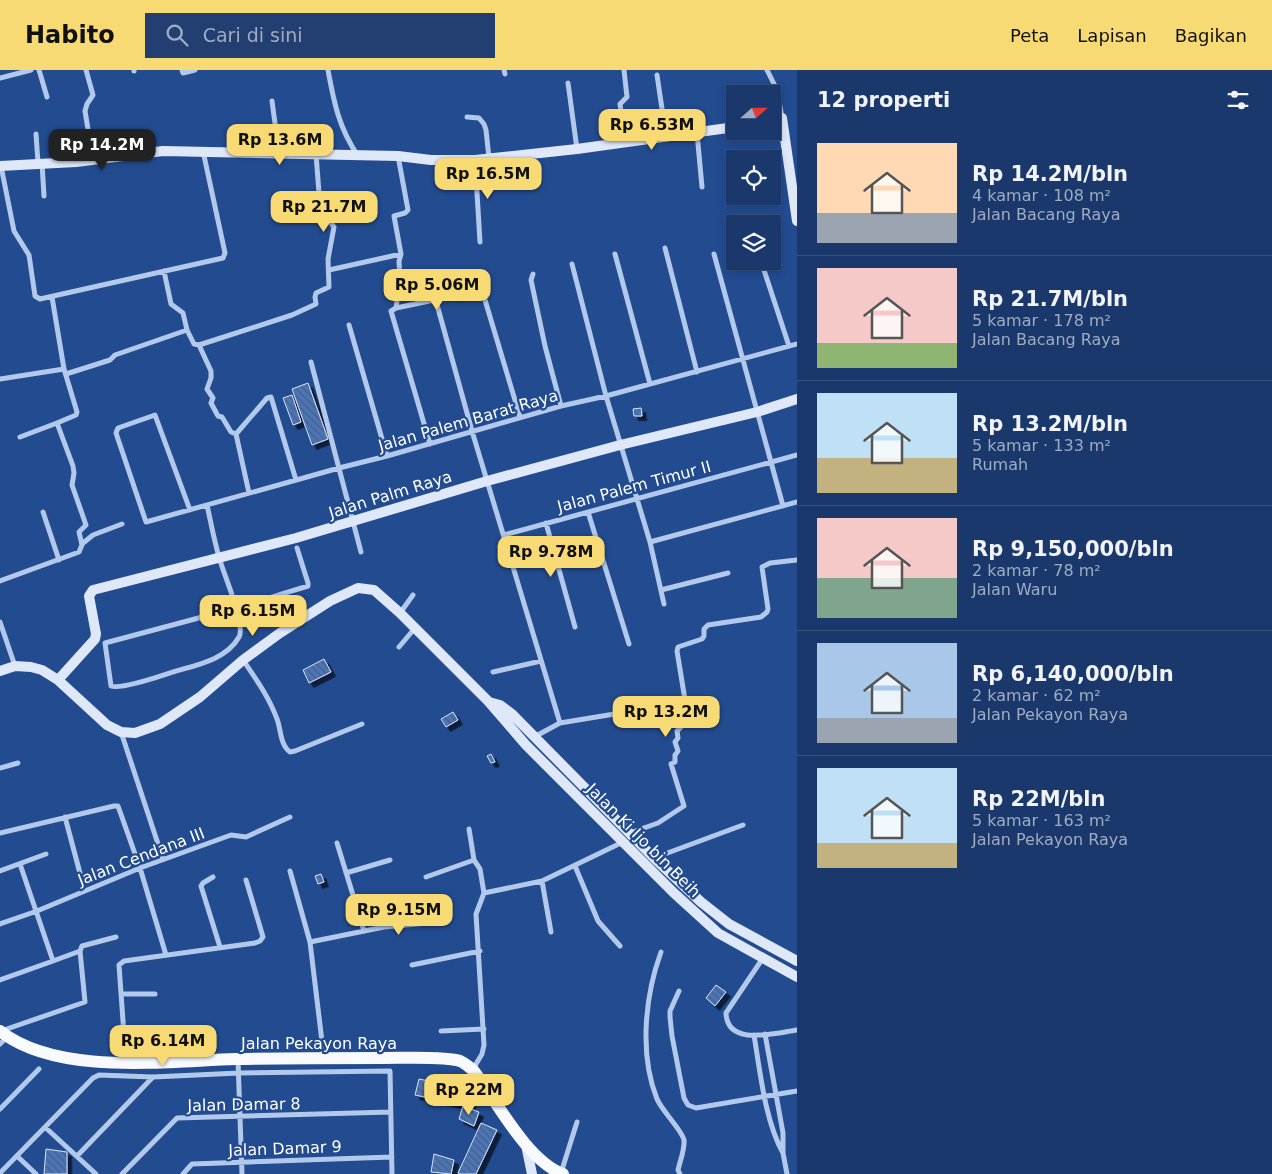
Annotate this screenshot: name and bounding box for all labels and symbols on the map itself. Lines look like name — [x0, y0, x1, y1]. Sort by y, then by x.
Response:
north arrow — [726, 85, 781, 140]
pin: Rp 6.53M — [600, 108, 704, 151]
pin: Rp 13.6M — [228, 124, 332, 166]
pin: Rp 14.2M — [50, 128, 154, 171]
pin: Rp 16.5M — [436, 158, 540, 200]
pin: Rp 21.7M — [272, 190, 376, 233]
pin: Rp 5.06M — [385, 268, 489, 311]
street label: Jalan Palem Barat Raya — [375, 386, 560, 456]
street label: Jalan Palem Timur II — [554, 457, 713, 516]
street label: Jalan Palm Raya — [325, 467, 454, 523]
pin: Rp 9.78M — [499, 536, 603, 578]
pin: Rp 6.15M — [201, 594, 305, 637]
pin: Rp 13.2M — [614, 696, 718, 738]
street label: Jalan Ki Ijo bin Beih — [582, 779, 705, 901]
street label: Jalan Cendana III — [74, 824, 207, 890]
pin: Rp 9.15M — [347, 894, 451, 936]
pin: Rp 6.14M — [111, 1024, 215, 1067]
street label: Jalan Pekayon Raya — [240, 1034, 397, 1053]
pin: Rp 22M — [428, 1074, 510, 1116]
street label: Jalan Damar 8 — [186, 1094, 301, 1115]
street label: Jalan Damar 9 — [227, 1137, 342, 1160]

